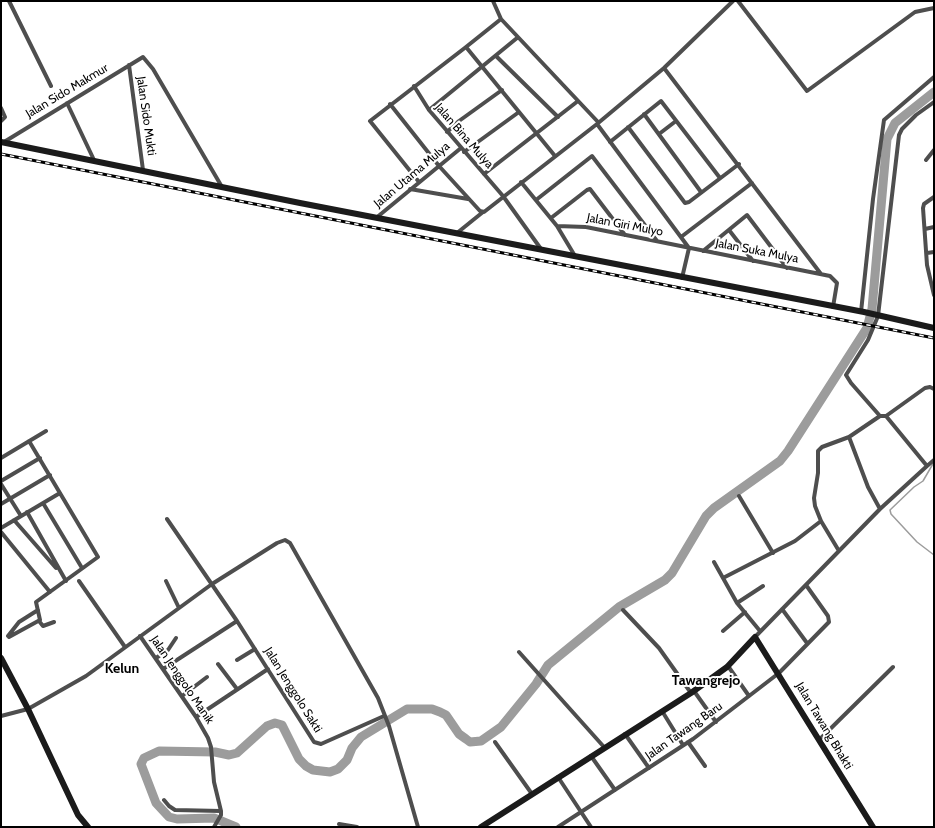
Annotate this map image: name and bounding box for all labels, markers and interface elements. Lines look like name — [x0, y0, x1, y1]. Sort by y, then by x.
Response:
street label: Jalan Sido Makmur — [23, 61, 111, 121]
street label: Jalan Sido Mukti — [133, 75, 159, 157]
street label: Jalan Bina Mulya — [432, 100, 496, 172]
street label: Jalan Utama Mulya — [371, 139, 453, 211]
street label: Jalan Giri Mulyo — [586, 211, 664, 239]
street label: Jalan Suka Mulya — [714, 236, 800, 266]
street label: Jalan Jenggolo Manik — [147, 633, 217, 727]
street label: Jalan Jenggolo Sakti — [261, 645, 325, 735]
district label: Kelun — [105, 661, 139, 677]
district label: Tawangrejo — [672, 673, 740, 689]
street label: Jalan Tawang Bhakti — [792, 680, 856, 772]
street label: Jalan Tawang Baru — [643, 699, 725, 763]

